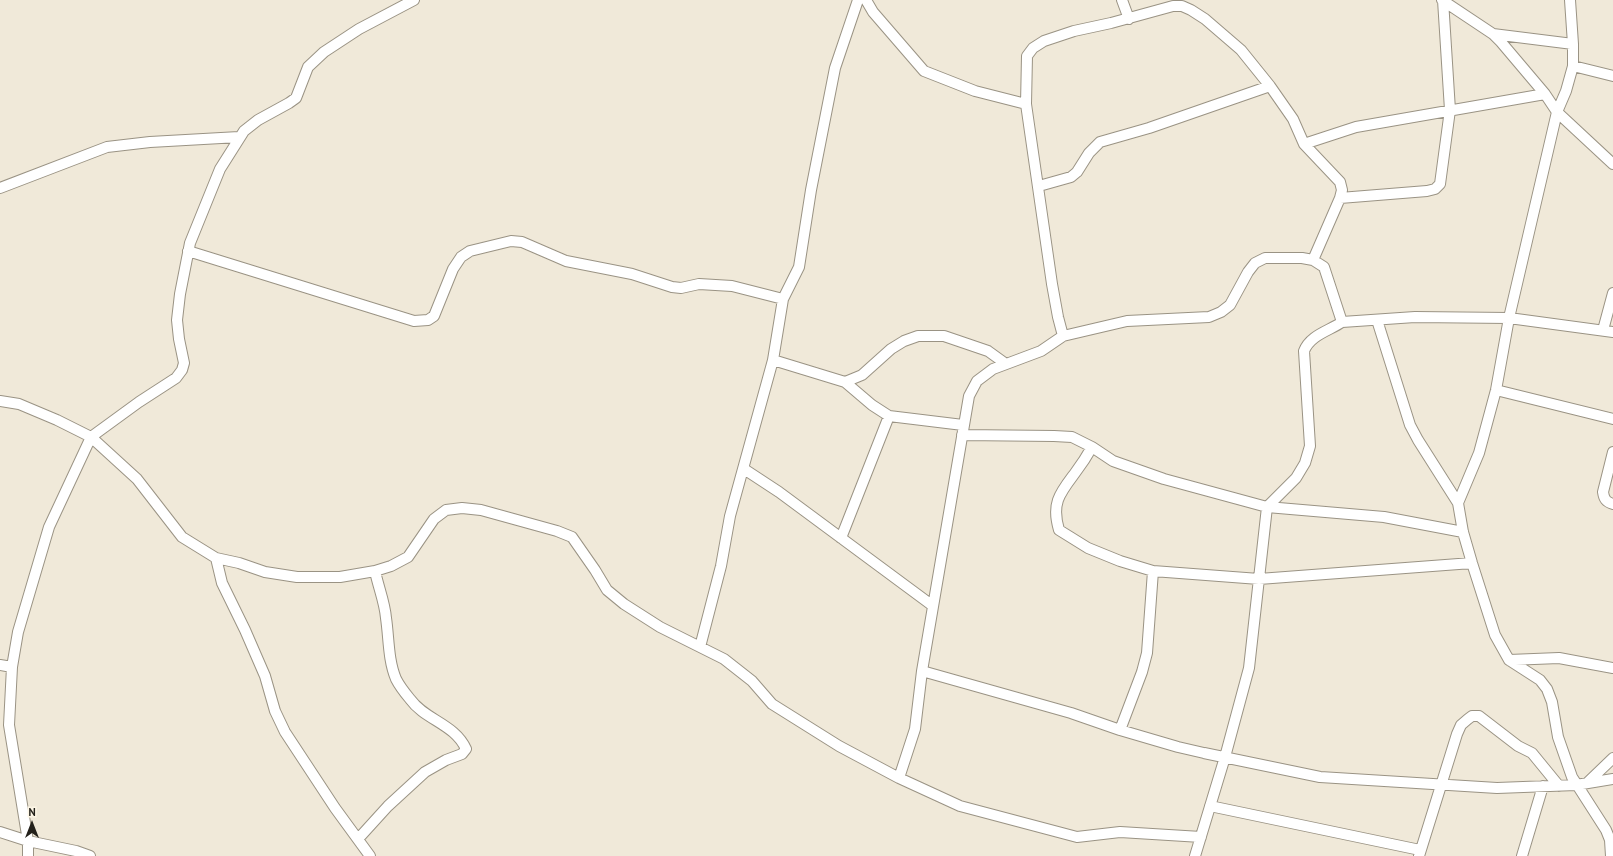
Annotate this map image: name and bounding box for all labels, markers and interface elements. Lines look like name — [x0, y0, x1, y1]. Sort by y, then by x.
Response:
north arrow — [12, 804, 52, 844]
text: N — [28, 805, 36, 819]

